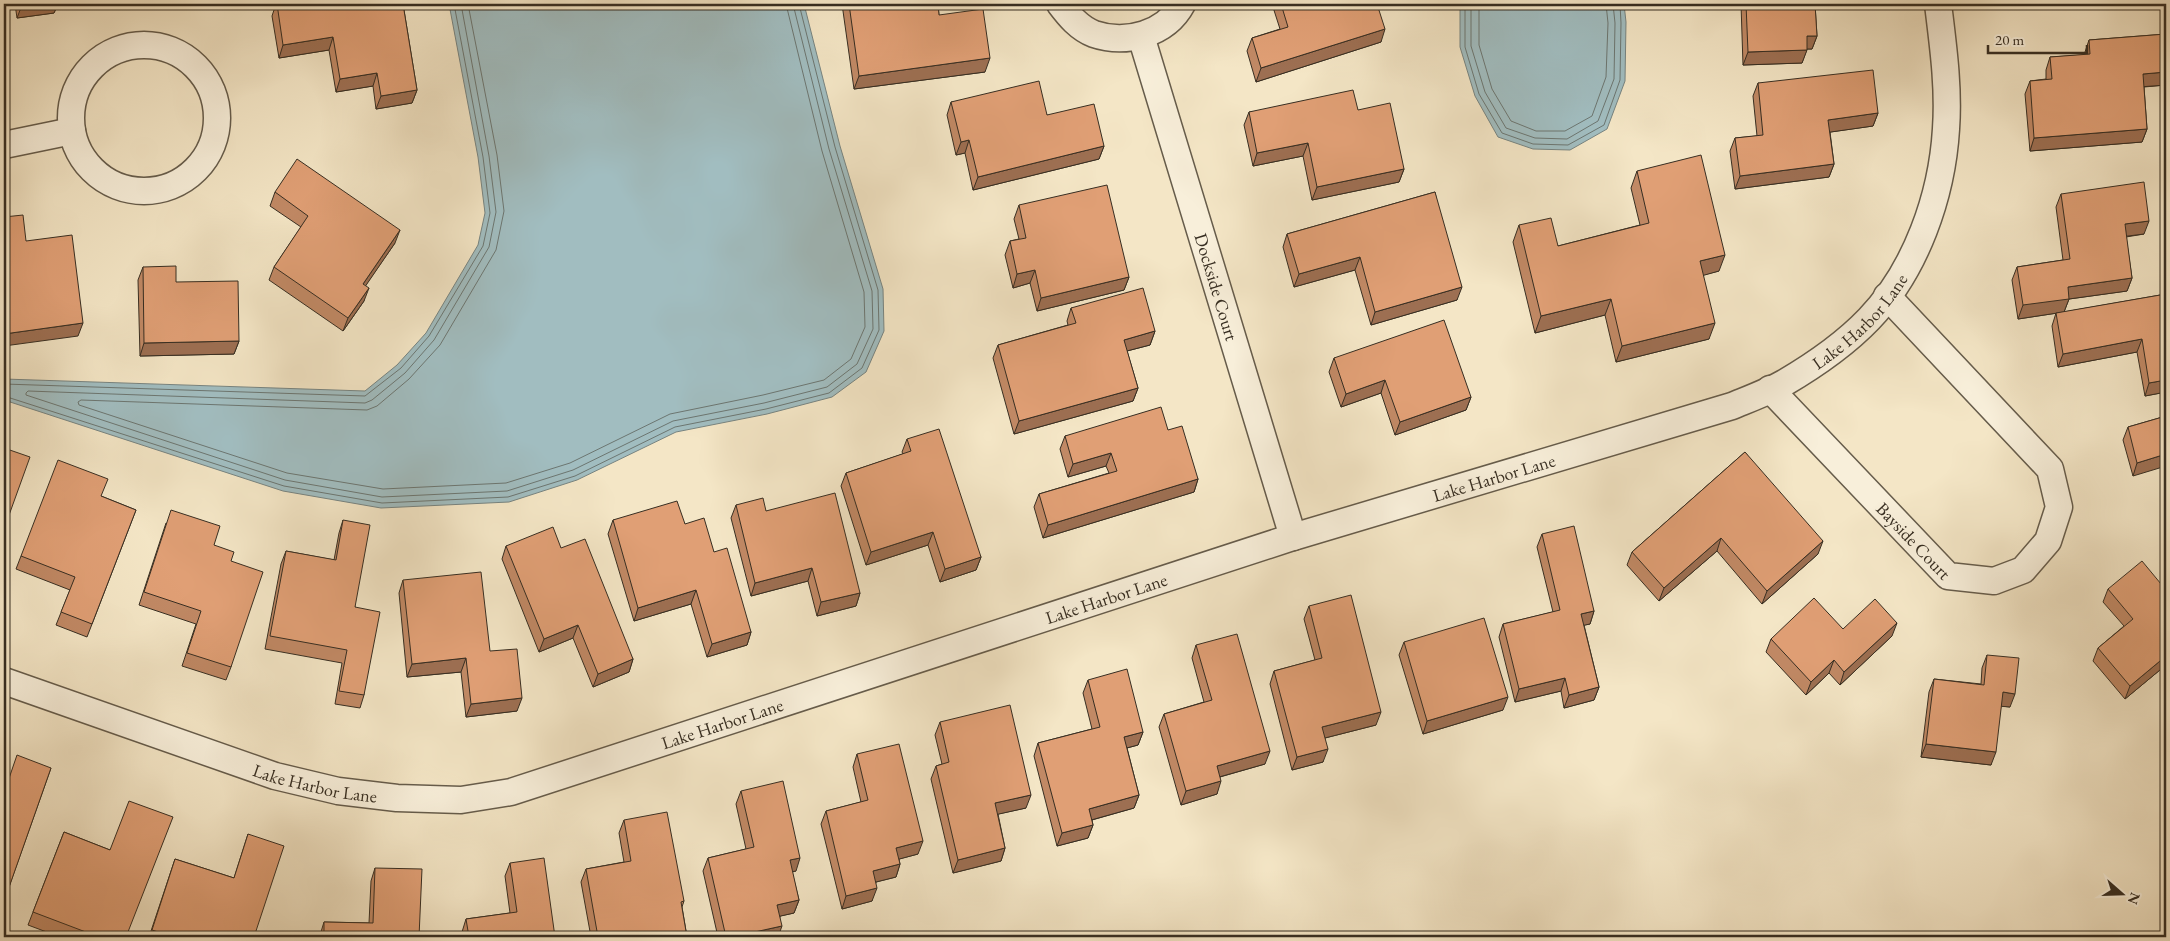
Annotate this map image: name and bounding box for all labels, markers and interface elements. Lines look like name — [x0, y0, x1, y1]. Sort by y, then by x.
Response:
scale bar — [1988, 22, 2086, 54]
text: 20 m — [1995, 30, 2024, 49]
street label: Dockside Court — [1190, 230, 1244, 344]
street label: Lake Harbor Lane — [1807, 269, 1912, 374]
street label: Lake Harbor Lane — [1430, 448, 1558, 506]
street label: Bayside Court — [1872, 497, 1957, 584]
street label: Lake Harbor Lane — [1042, 567, 1170, 628]
street label: Lake Harbor Lane — [658, 693, 786, 754]
street label: Lake Harbor Lane — [250, 758, 378, 807]
north arrow — [2098, 868, 2148, 918]
text: N — [2124, 890, 2145, 907]

